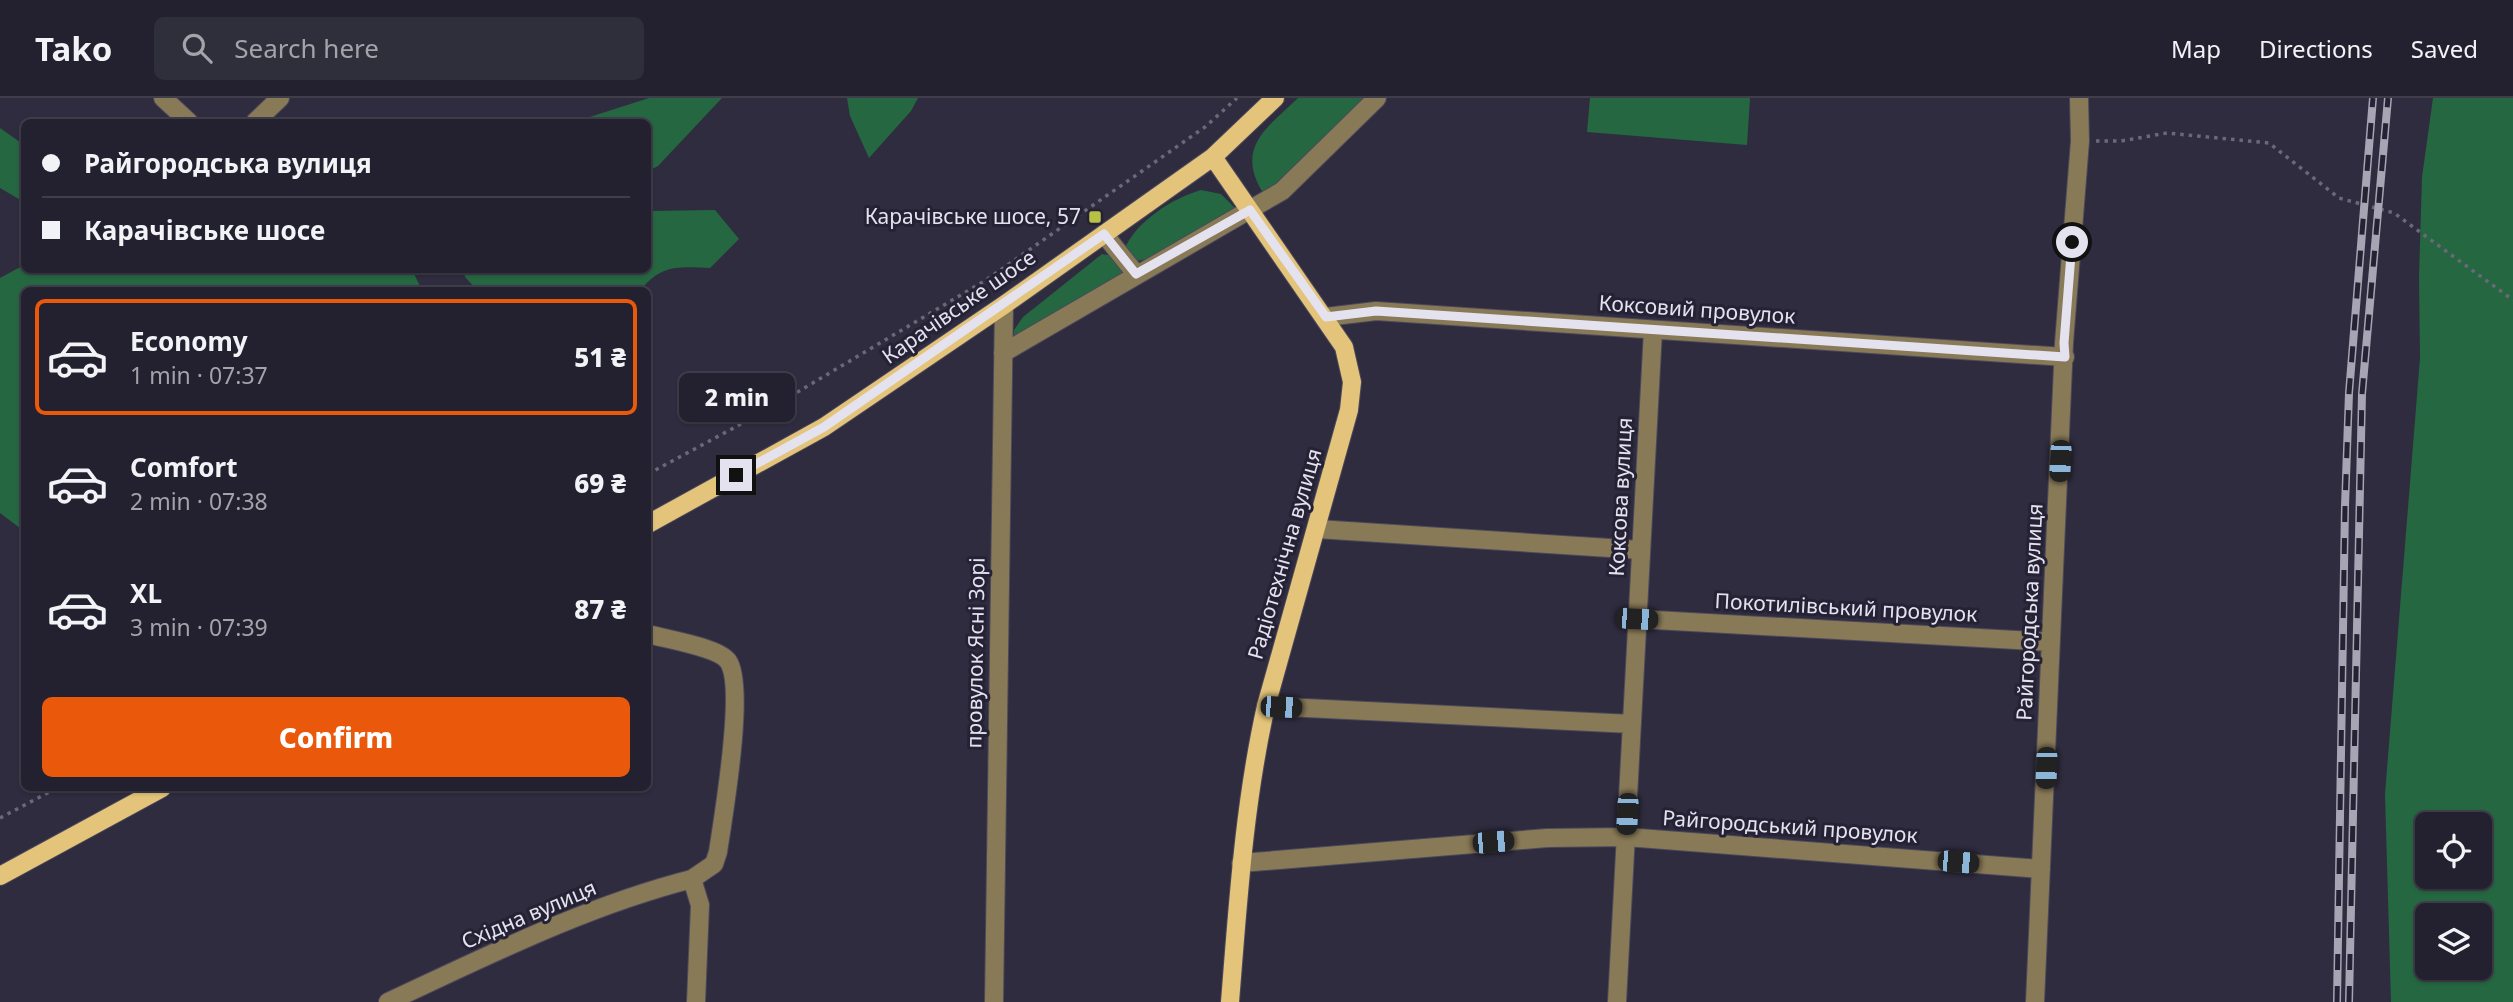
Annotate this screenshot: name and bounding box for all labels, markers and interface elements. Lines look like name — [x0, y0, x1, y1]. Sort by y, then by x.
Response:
search box — [154, 17, 644, 80]
text: Tako — [35, 26, 112, 71]
icon: search — [178, 29, 216, 67]
text: Search here — [234, 30, 379, 66]
text: Map — [2171, 32, 2221, 65]
text: Directions — [2259, 32, 2373, 65]
text: Saved — [2411, 32, 2478, 65]
text: Райгородська вулиця — [84, 145, 372, 181]
place label: Карачівське шосе, 57 — [865, 202, 1081, 230]
marker: Карачівське шосе, 57 — [1087, 209, 1103, 225]
text: Карачівське шосе — [84, 212, 325, 248]
route start — [2056, 226, 2088, 258]
street label: Карачівське шосе — [876, 243, 1041, 370]
street label: Коксовий провулок — [1598, 288, 1796, 330]
text: Economy — [130, 323, 248, 359]
icon: car — [46, 326, 109, 389]
text: 51 ₴ — [574, 339, 626, 375]
text: 1 min · 07:37 — [130, 359, 268, 391]
callout: 2 min — [678, 374, 794, 422]
text: 2 min — [705, 381, 769, 413]
street label: Коксова вулиця — [1602, 417, 1638, 577]
car — [2049, 439, 2072, 483]
street label: Радіотехнічна вулиця — [1241, 445, 1328, 662]
text: Comfort — [130, 449, 238, 485]
icon: car — [46, 452, 109, 515]
route end — [720, 459, 752, 491]
text: 69 ₴ — [574, 465, 626, 501]
text: 2 min · 07:38 — [130, 485, 268, 517]
street label: Райгородська вулиця — [2009, 503, 2049, 721]
street label: провулок Ясні Зорі — [959, 557, 991, 749]
text: XL — [130, 575, 162, 611]
icon: car — [46, 578, 109, 641]
street label: Покотилівський провулок — [1714, 586, 1978, 628]
text: 87 ₴ — [574, 591, 626, 627]
car — [1616, 607, 1659, 631]
text: 3 min · 07:39 — [130, 611, 268, 643]
car — [1260, 695, 1303, 719]
button: Confirm — [42, 697, 630, 777]
car — [2035, 747, 2058, 789]
car — [1616, 792, 1639, 836]
street label: Райгородський провулок — [1661, 803, 1919, 849]
map controls — [2415, 812, 2492, 980]
button: locate — [2415, 812, 2492, 889]
car — [1472, 830, 1515, 854]
car — [1937, 850, 1980, 874]
street label: Східна вулиця — [457, 873, 600, 955]
button: layers — [2415, 903, 2492, 980]

